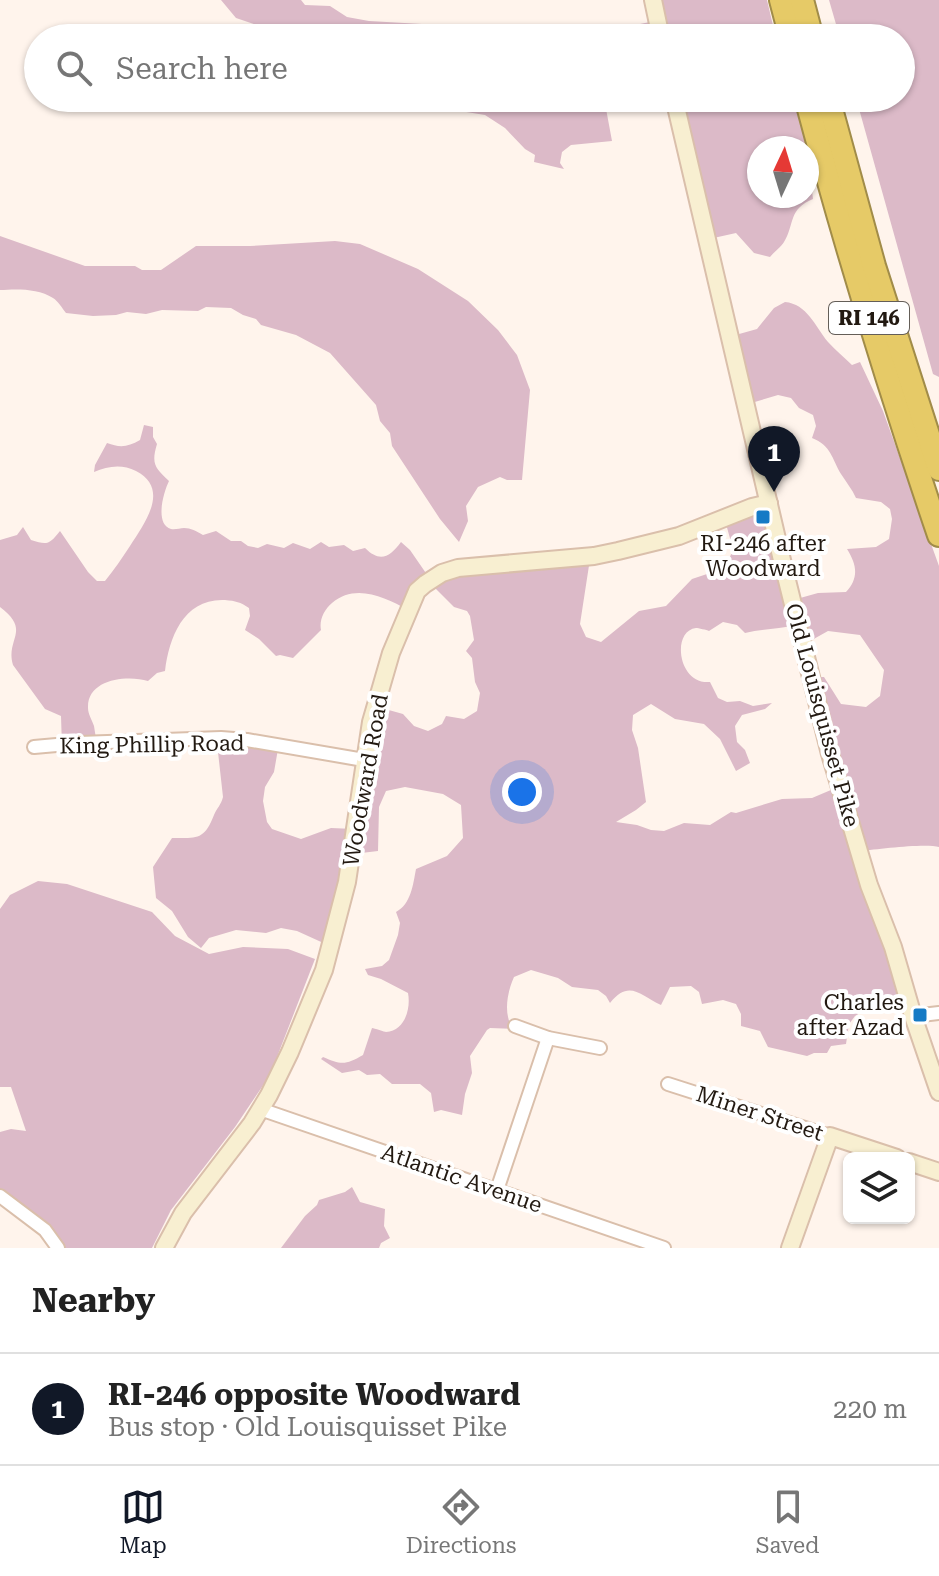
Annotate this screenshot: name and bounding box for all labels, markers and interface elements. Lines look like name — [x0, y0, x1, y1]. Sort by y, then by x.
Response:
search box — [24, 24, 915, 112]
icon: search — [52, 46, 96, 90]
text: Search here — [116, 51, 288, 86]
north arrow — [747, 136, 819, 208]
road number: RI 146 — [829, 302, 909, 334]
pin: 1 — [748, 426, 800, 492]
marker: RI-246 after Woodward — [754, 508, 772, 526]
place label: RI-246 after Woodward — [700, 531, 826, 581]
street label: Old Louisquisset Pike — [781, 601, 864, 830]
street label: Woodward Road — [338, 692, 393, 868]
street label: King Phillip Road — [59, 730, 245, 759]
your location — [502, 772, 542, 812]
place label: Charles after Azad — [797, 990, 904, 1040]
marker: Charles after Azad — [911, 1006, 929, 1024]
street label: Miner Street — [693, 1081, 826, 1146]
street label: Atlantic Avenue — [378, 1139, 545, 1218]
map controls — [843, 1152, 915, 1224]
button: layers — [843, 1152, 915, 1224]
text: Nearby — [32, 1280, 155, 1320]
text: RI-246 opposite Woodward — [108, 1377, 520, 1412]
text: 1 — [51, 1394, 65, 1424]
text: 220 m — [833, 1394, 907, 1424]
text: Bus stop · Old Louisquisset Pike — [108, 1412, 507, 1442]
tab: Map — [120, 1485, 167, 1558]
tab: Directions — [406, 1485, 516, 1558]
tab: Saved — [756, 1485, 819, 1558]

